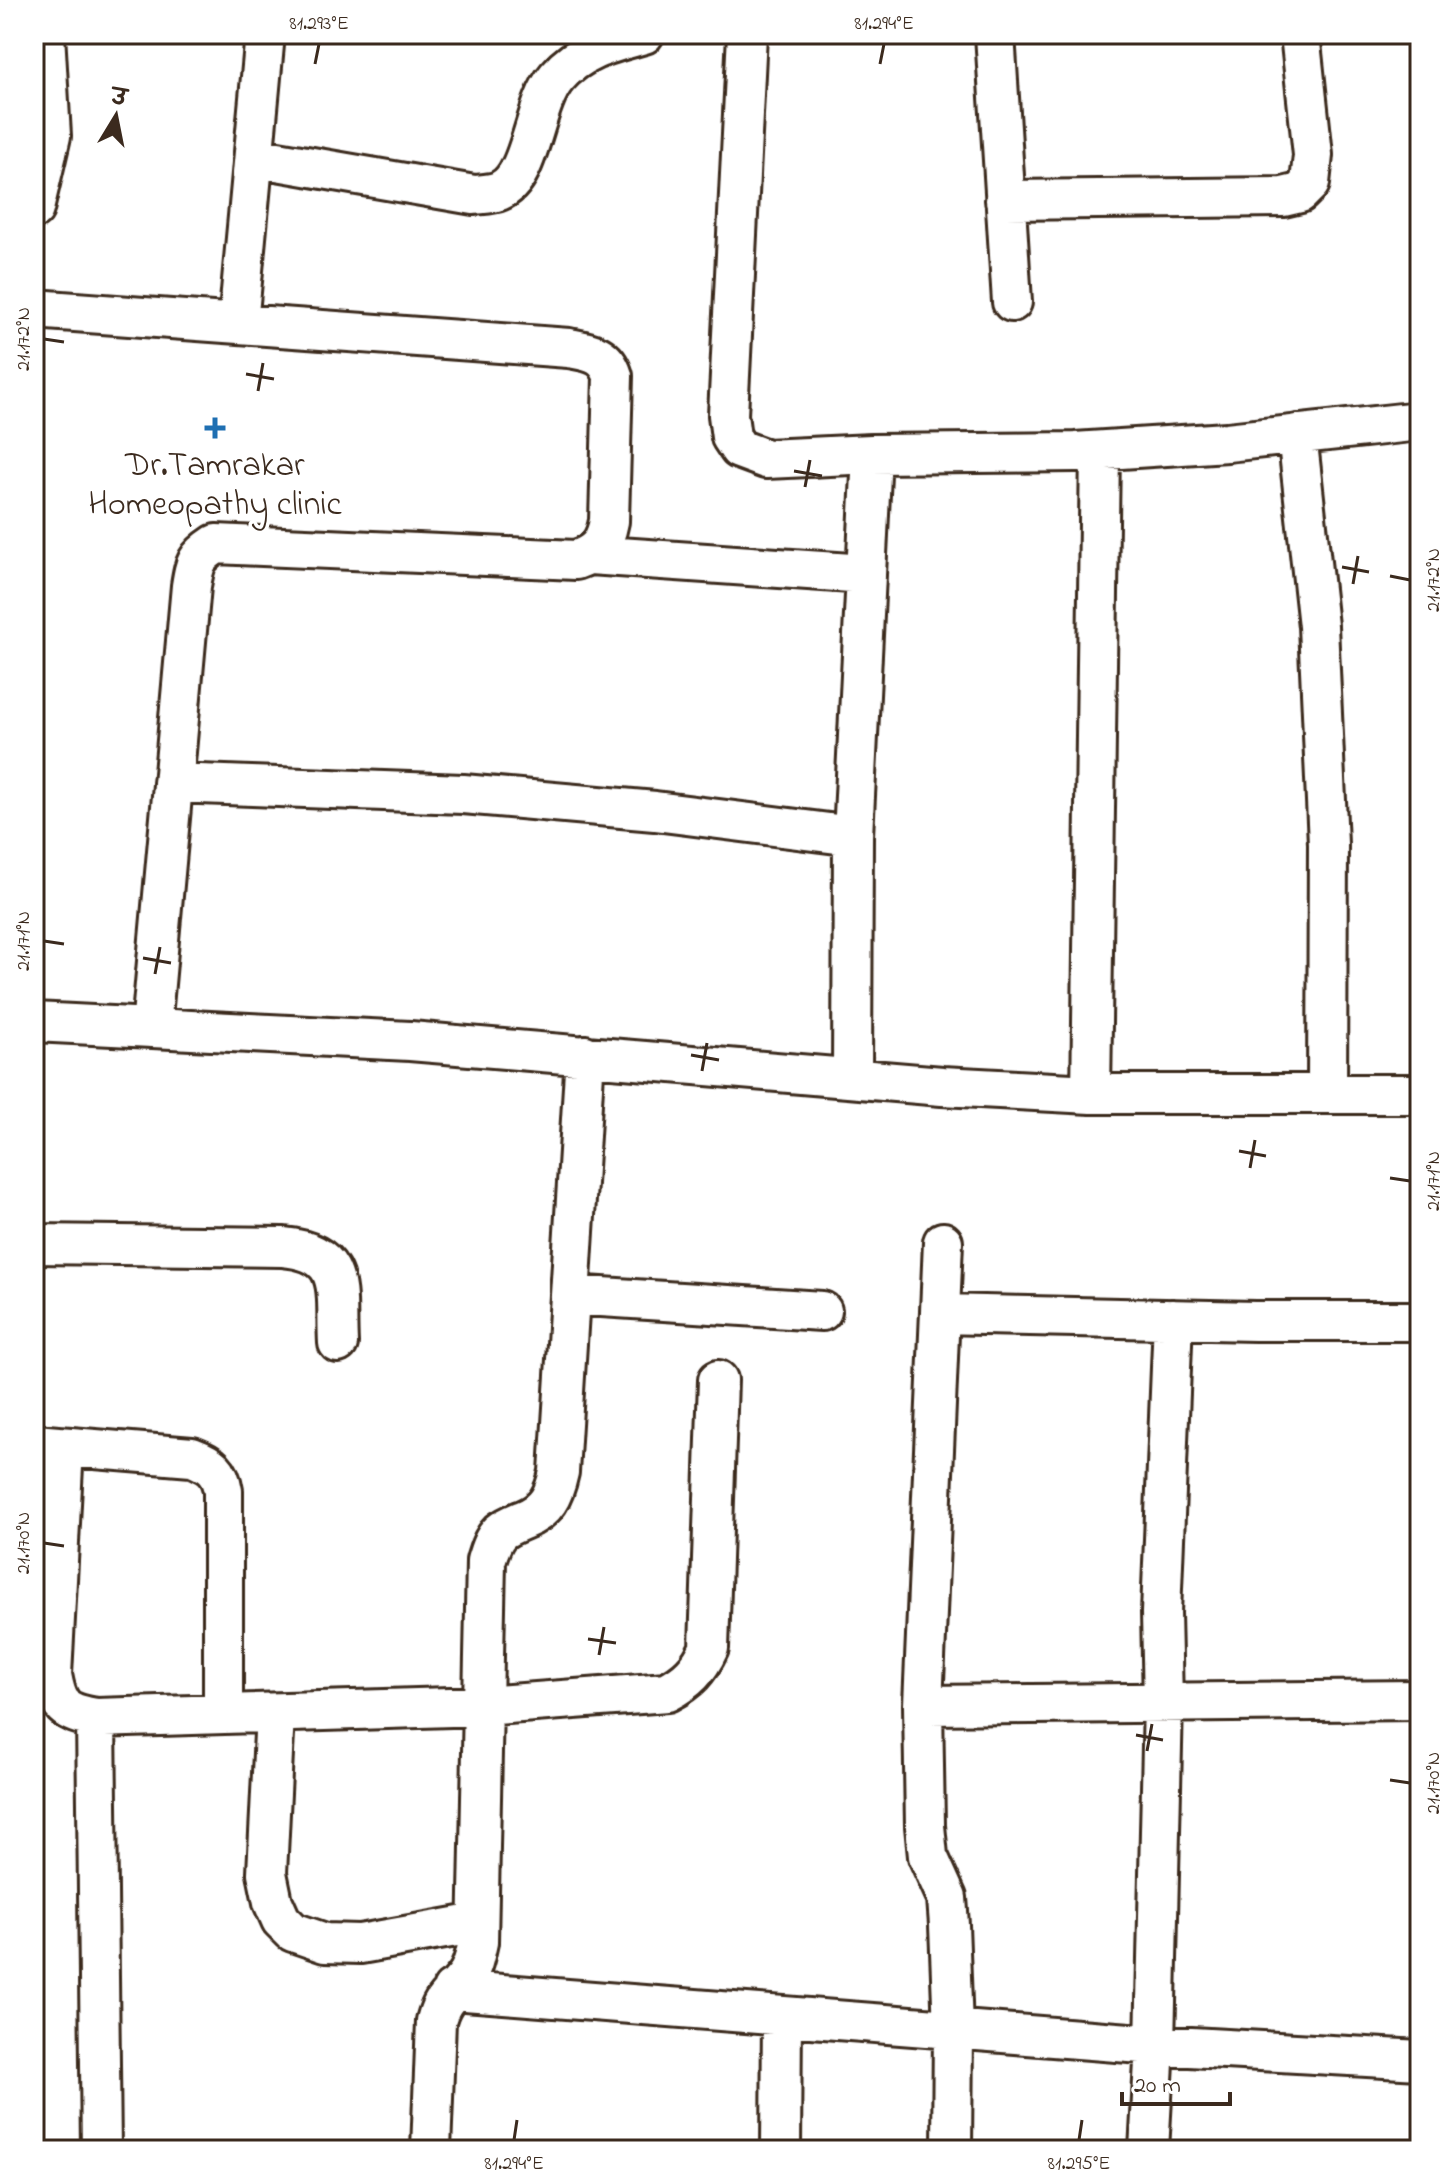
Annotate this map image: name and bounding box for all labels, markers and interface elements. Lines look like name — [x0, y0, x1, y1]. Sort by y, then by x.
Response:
text: 81.293°E — [289, 10, 349, 39]
text: 81.294°E — [854, 10, 914, 39]
north arrow — [76, 76, 156, 156]
text: उ — [107, 82, 131, 117]
text: 21.172°N — [10, 307, 39, 371]
marker: Dr.Tamrakar Homeopathy clinic — [204, 417, 226, 439]
place label: Dr.Tamrakar Homeopathy clinic — [88, 442, 343, 531]
text: 21.172°N — [1420, 548, 1449, 612]
text: 21.171°N — [10, 911, 39, 971]
text: 21.171°N — [1420, 1151, 1449, 1211]
text: 21.170°N — [10, 1512, 39, 1574]
text: 21.170°N — [1420, 1752, 1449, 1814]
scale bar — [1122, 2056, 1230, 2106]
text: 20 m — [1134, 2069, 1181, 2104]
text: 81.294°E — [484, 2150, 544, 2179]
text: 81.295°E — [1048, 2150, 1110, 2179]

